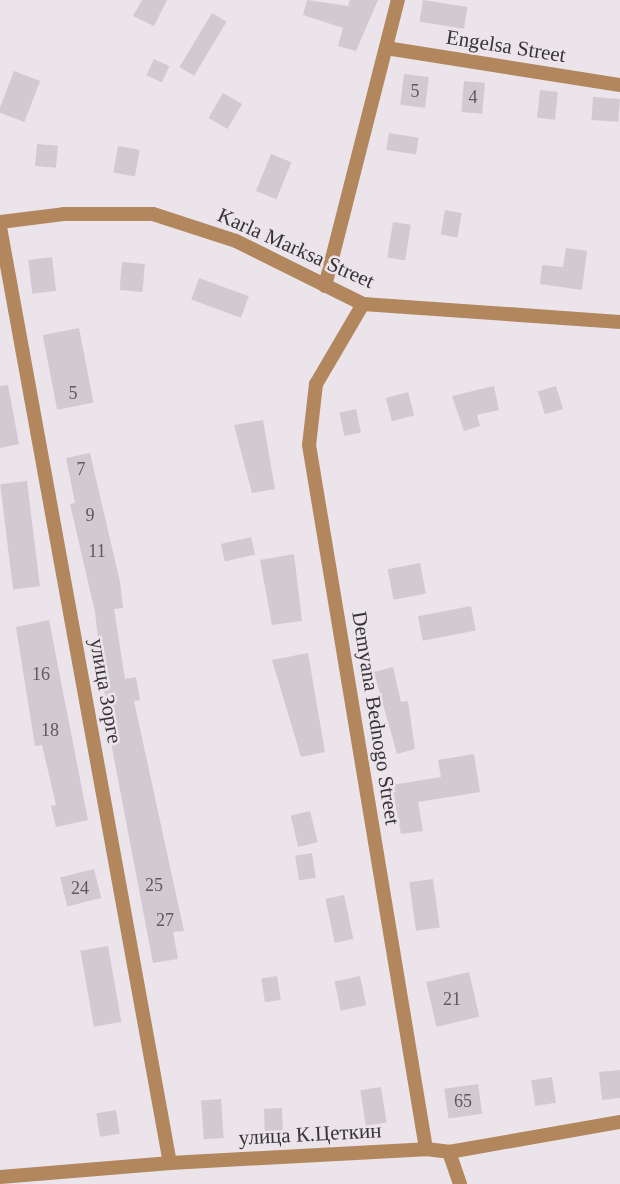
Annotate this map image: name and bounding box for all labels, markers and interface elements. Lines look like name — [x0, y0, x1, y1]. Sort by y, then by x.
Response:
street label: Engelsa Street — [444, 24, 568, 68]
house number: 5 — [410, 80, 420, 102]
house number: 4 — [468, 86, 477, 108]
street label: Karla Marksa Street — [214, 202, 378, 294]
house number: 5 — [68, 382, 78, 404]
house number: 7 — [76, 458, 86, 480]
house number: 9 — [86, 504, 94, 526]
house number: 11 — [88, 540, 106, 562]
street label: Demyana Bednogo Street — [347, 609, 405, 827]
street label: улица Зорге — [84, 636, 128, 746]
house number: 16 — [32, 663, 50, 685]
house number: 18 — [41, 719, 59, 741]
house number: 25 — [145, 874, 163, 896]
house number: 24 — [71, 877, 89, 899]
house number: 27 — [156, 909, 174, 931]
house number: 21 — [443, 988, 461, 1010]
house number: 65 — [454, 1090, 472, 1112]
street label: улица К.Цеткин — [238, 1118, 382, 1150]

